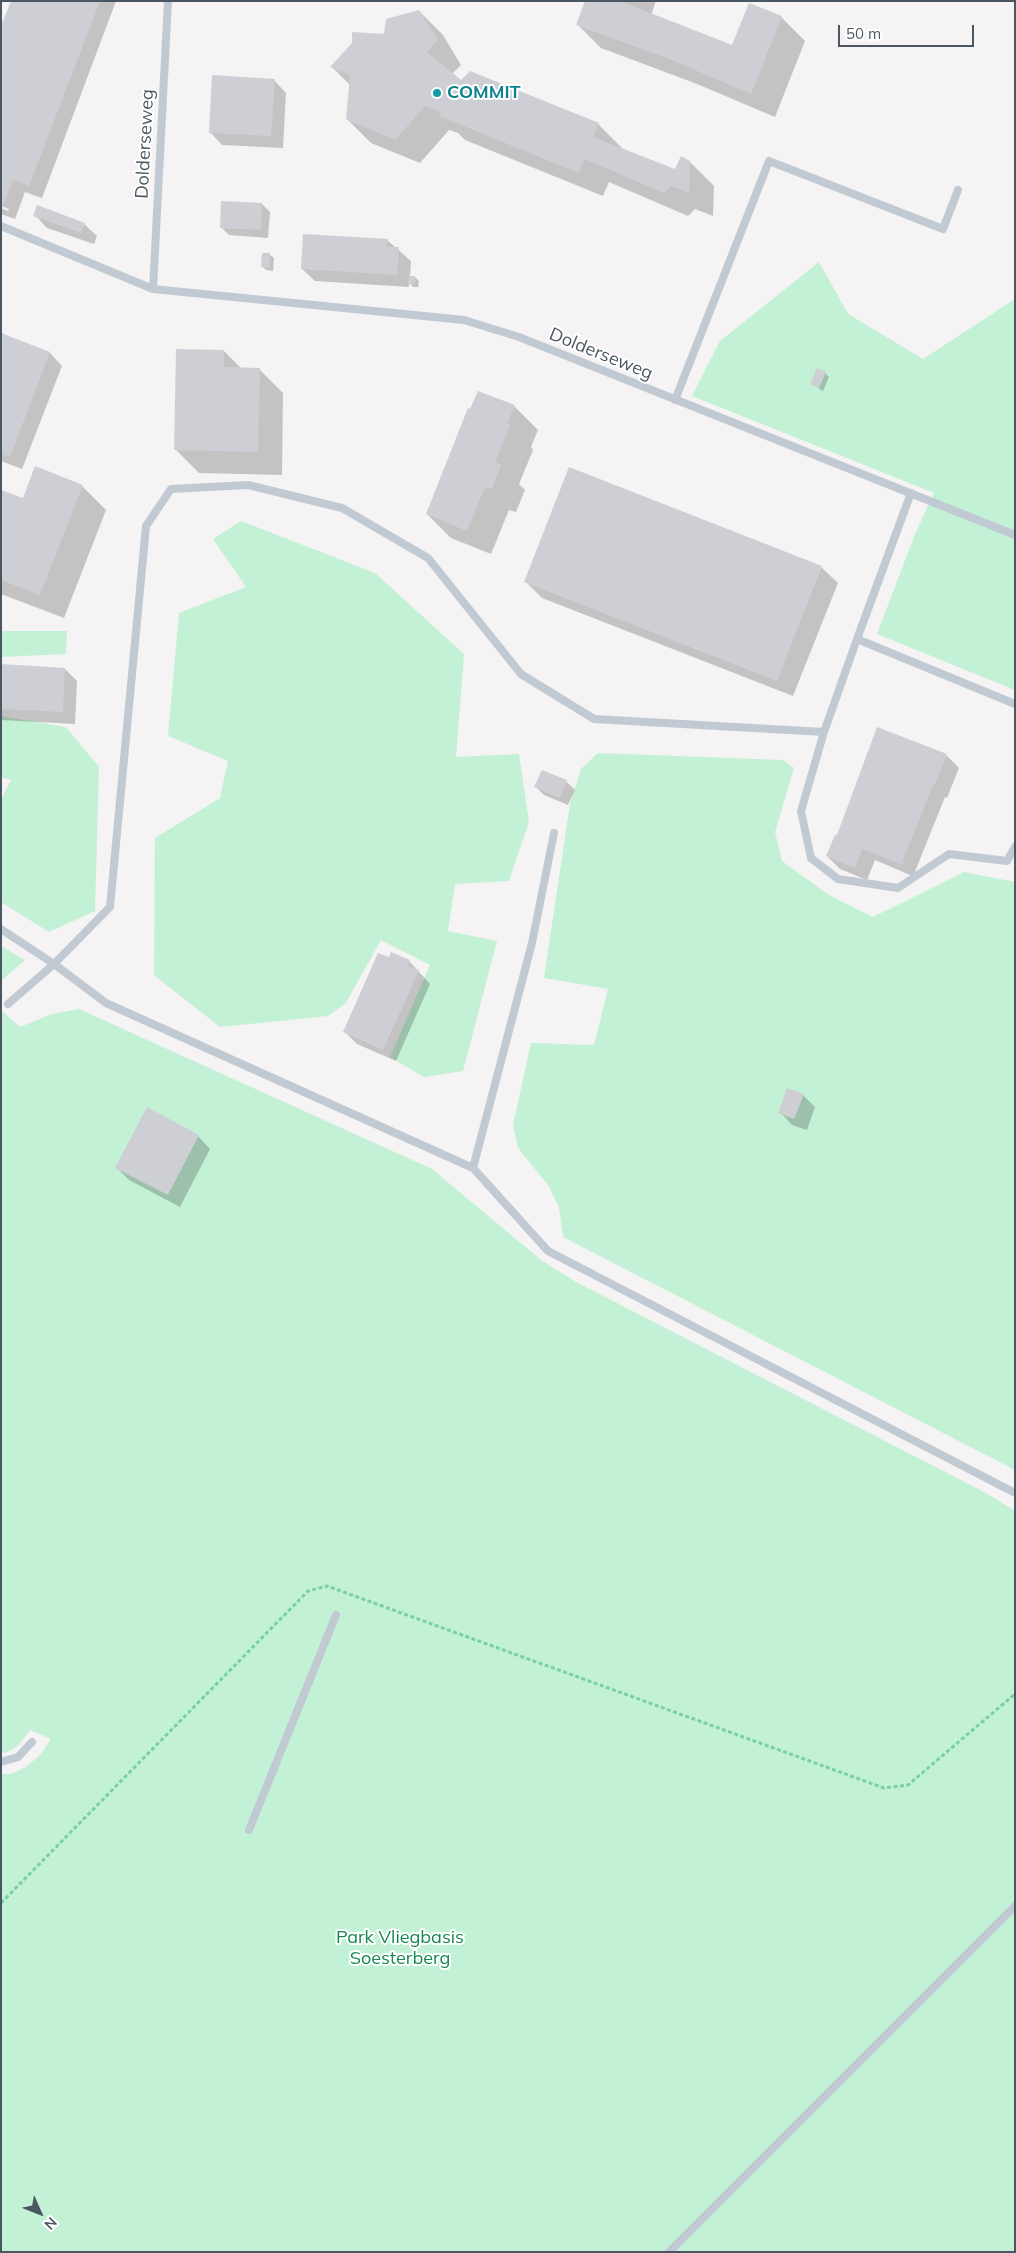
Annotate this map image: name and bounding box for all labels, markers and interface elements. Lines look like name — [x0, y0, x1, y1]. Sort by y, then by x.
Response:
scale bar — [841, 15, 977, 47]
text: 50 m — [846, 24, 881, 43]
place label: COMMIT — [447, 82, 521, 104]
marker: COMMIT — [431, 87, 443, 99]
street label: Dolderseweg — [131, 89, 159, 199]
street label: Dolderseweg — [546, 323, 656, 385]
park label: Park Vliegbasis Soesterberg — [336, 1927, 464, 1970]
north arrow — [15, 2188, 65, 2238]
text: N — [41, 2213, 61, 2233]

